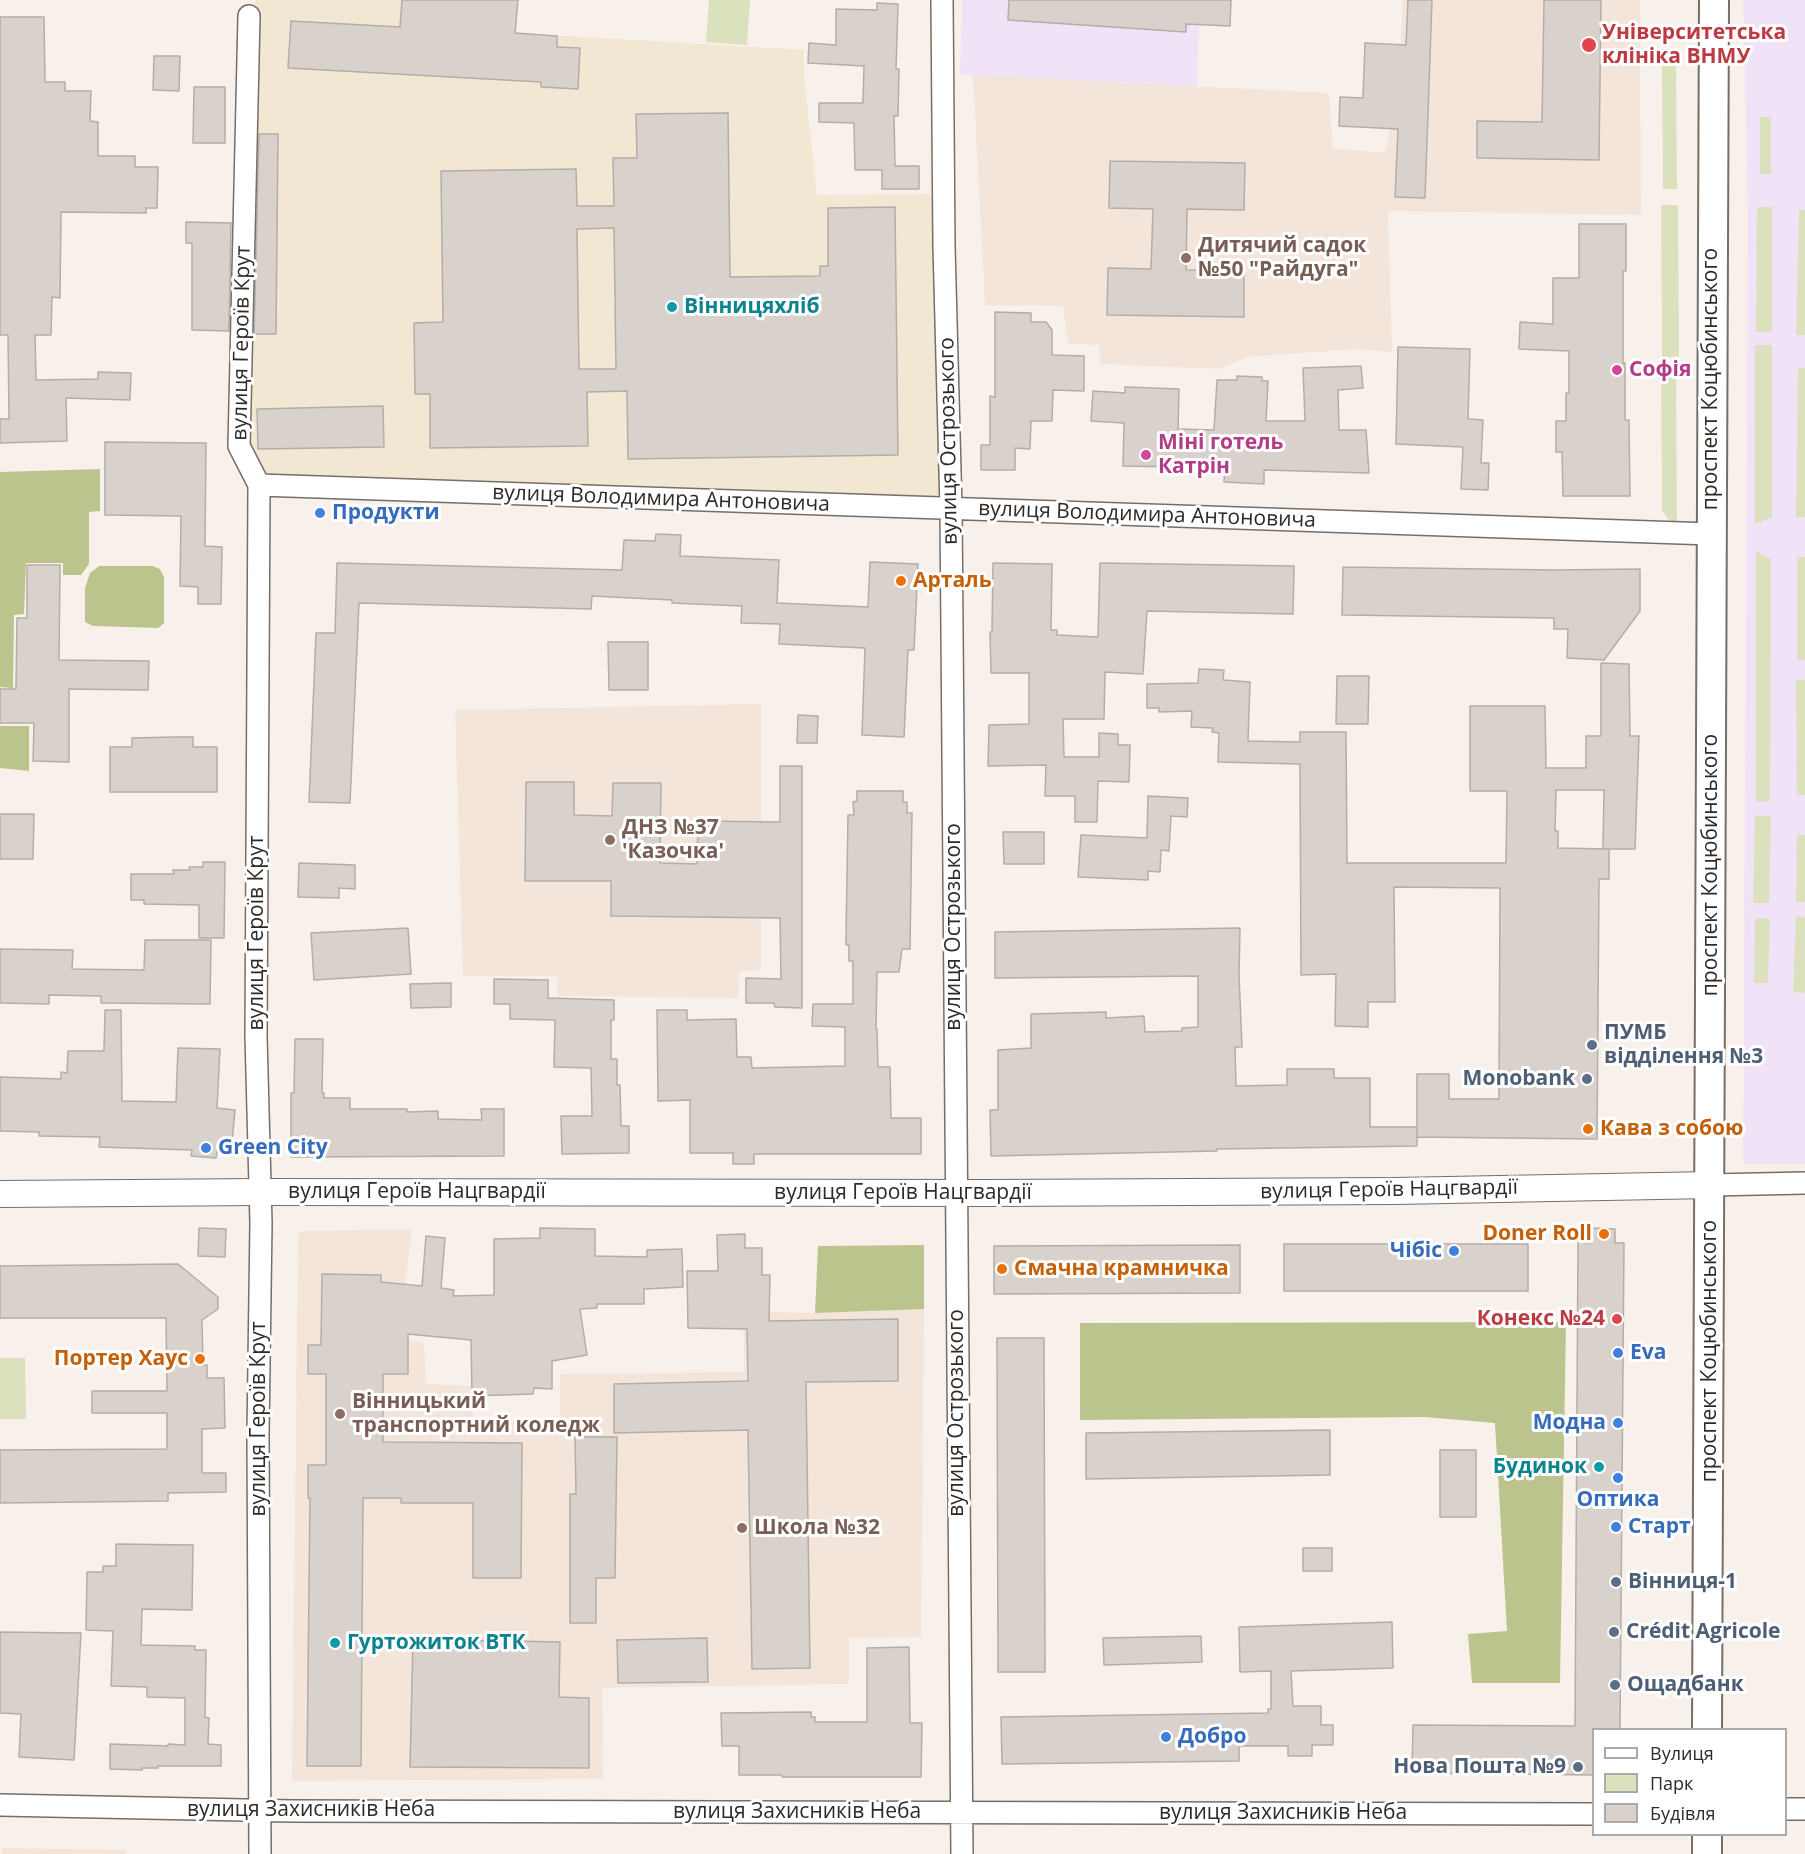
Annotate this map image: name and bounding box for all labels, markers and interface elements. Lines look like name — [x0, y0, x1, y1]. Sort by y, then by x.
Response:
place label: Університетська клініка ВНМУ — [1602, 20, 1786, 70]
marker: Університетська клініка ВНМУ — [1580, 36, 1598, 54]
place label: Дитячий садок №50 "Райдуга" — [1198, 233, 1366, 283]
street label: вулиця Героїв Крут — [228, 245, 256, 441]
street label: проспект Коцюбинського — [1698, 248, 1724, 510]
marker: Дитячий садок №50 "Райдуга" — [1179, 251, 1193, 265]
place label: Вінницяхліб — [684, 294, 820, 320]
marker: Вінницяхліб — [665, 300, 679, 314]
street label: вулиця Острозького — [935, 337, 963, 545]
place label: Софія — [1629, 357, 1691, 383]
marker: Софія — [1610, 363, 1624, 377]
place label: Міні готель Катрін — [1158, 430, 1283, 480]
marker: Міні готель Катрін — [1139, 448, 1153, 462]
street label: вулиця Володимира Антоновича — [492, 481, 830, 517]
street label: вулиця Володимира Антоновича — [978, 497, 1316, 533]
place label: Продукти — [332, 500, 440, 526]
marker: Продукти — [313, 506, 327, 520]
place label: Арталь — [913, 568, 992, 594]
marker: Арталь — [894, 574, 908, 588]
street label: проспект Коцюбинського — [1698, 734, 1724, 996]
place label: ДНЗ №37 'Казочка' — [622, 815, 724, 865]
street label: вулиця Острозького — [941, 823, 967, 1031]
marker: ДНЗ №37 'Казочка' — [603, 833, 617, 847]
street label: вулиця Героїв Крут — [244, 835, 270, 1031]
place label: ПУМБ відділення №3 — [1604, 1020, 1763, 1070]
marker: ПУМБ відділення №3 — [1585, 1038, 1599, 1052]
place label: Monobank — [1463, 1066, 1575, 1092]
marker: Monobank — [1580, 1072, 1594, 1086]
place label: Кава з собою — [1600, 1116, 1744, 1142]
marker: Кава з собою — [1581, 1122, 1595, 1136]
place label: Green City — [218, 1135, 328, 1161]
marker: Green City — [199, 1141, 213, 1155]
street label: вулиця Героїв Нацгвардії — [1260, 1175, 1518, 1205]
street label: вулиця Героїв Нацгвардії — [288, 1179, 546, 1205]
street label: вулиця Героїв Нацгвардії — [774, 1180, 1032, 1206]
street label: проспект Коцюбинського — [1697, 1220, 1723, 1482]
place label: Doner Roll — [1483, 1221, 1592, 1247]
marker: Doner Roll — [1597, 1227, 1611, 1241]
place label: Чібіс — [1390, 1238, 1442, 1264]
marker: Чібіс — [1447, 1244, 1461, 1258]
place label: Смачна крамничка — [1014, 1256, 1229, 1282]
marker: Смачна крамничка — [995, 1262, 1009, 1276]
place label: Конекс №24 — [1477, 1306, 1605, 1332]
street label: вулиця Острозького — [944, 1309, 970, 1517]
marker: Конекс №24 — [1610, 1312, 1624, 1326]
street label: вулиця Героїв Крут — [246, 1321, 272, 1517]
place label: Eva — [1630, 1340, 1666, 1366]
place label: Портер Хаус — [54, 1346, 188, 1372]
marker: Eva — [1611, 1346, 1625, 1360]
marker: Портер Хаус — [193, 1352, 207, 1366]
place label: Вінницький транспортний коледж — [352, 1389, 600, 1439]
marker: Вінницький транспортний коледж — [333, 1407, 347, 1421]
place label: Модна — [1533, 1410, 1606, 1436]
marker: Модна — [1611, 1416, 1625, 1430]
place label: Будинок — [1493, 1454, 1587, 1480]
marker: Будинок — [1592, 1460, 1606, 1474]
marker: Оптика — [1611, 1471, 1625, 1485]
place label: Оптика — [1577, 1487, 1659, 1513]
place label: Старт — [1628, 1514, 1691, 1540]
place label: Школа №32 — [754, 1515, 880, 1541]
marker: Старт — [1609, 1520, 1623, 1534]
marker: Школа №32 — [735, 1521, 749, 1535]
place label: Вінниця-1 — [1628, 1569, 1737, 1595]
marker: Вінниця-1 — [1609, 1575, 1623, 1589]
place label: Crédit Agricole — [1626, 1619, 1781, 1645]
marker: Crédit Agricole — [1607, 1625, 1621, 1639]
place label: Гуртожиток ВТК — [347, 1630, 526, 1656]
marker: Гуртожиток ВТК — [328, 1636, 342, 1650]
place label: Ощадбанк — [1627, 1672, 1744, 1698]
marker: Ощадбанк — [1608, 1678, 1622, 1692]
place label: Добро — [1178, 1724, 1246, 1750]
legend — [1592, 1728, 1787, 1836]
marker: Добро — [1159, 1730, 1173, 1744]
text: Вулиця — [1650, 1741, 1714, 1765]
place label: Нова Пошта №9 — [1393, 1754, 1566, 1780]
marker: Нова Пошта №9 — [1571, 1760, 1585, 1774]
text: Парк — [1650, 1771, 1693, 1795]
street label: вулиця Захисників Неба — [187, 1797, 435, 1823]
street label: вулиця Захисників Неба — [673, 1799, 921, 1825]
street label: вулиця Захисників Неба — [1159, 1800, 1407, 1826]
text: Будівля — [1650, 1801, 1716, 1825]

